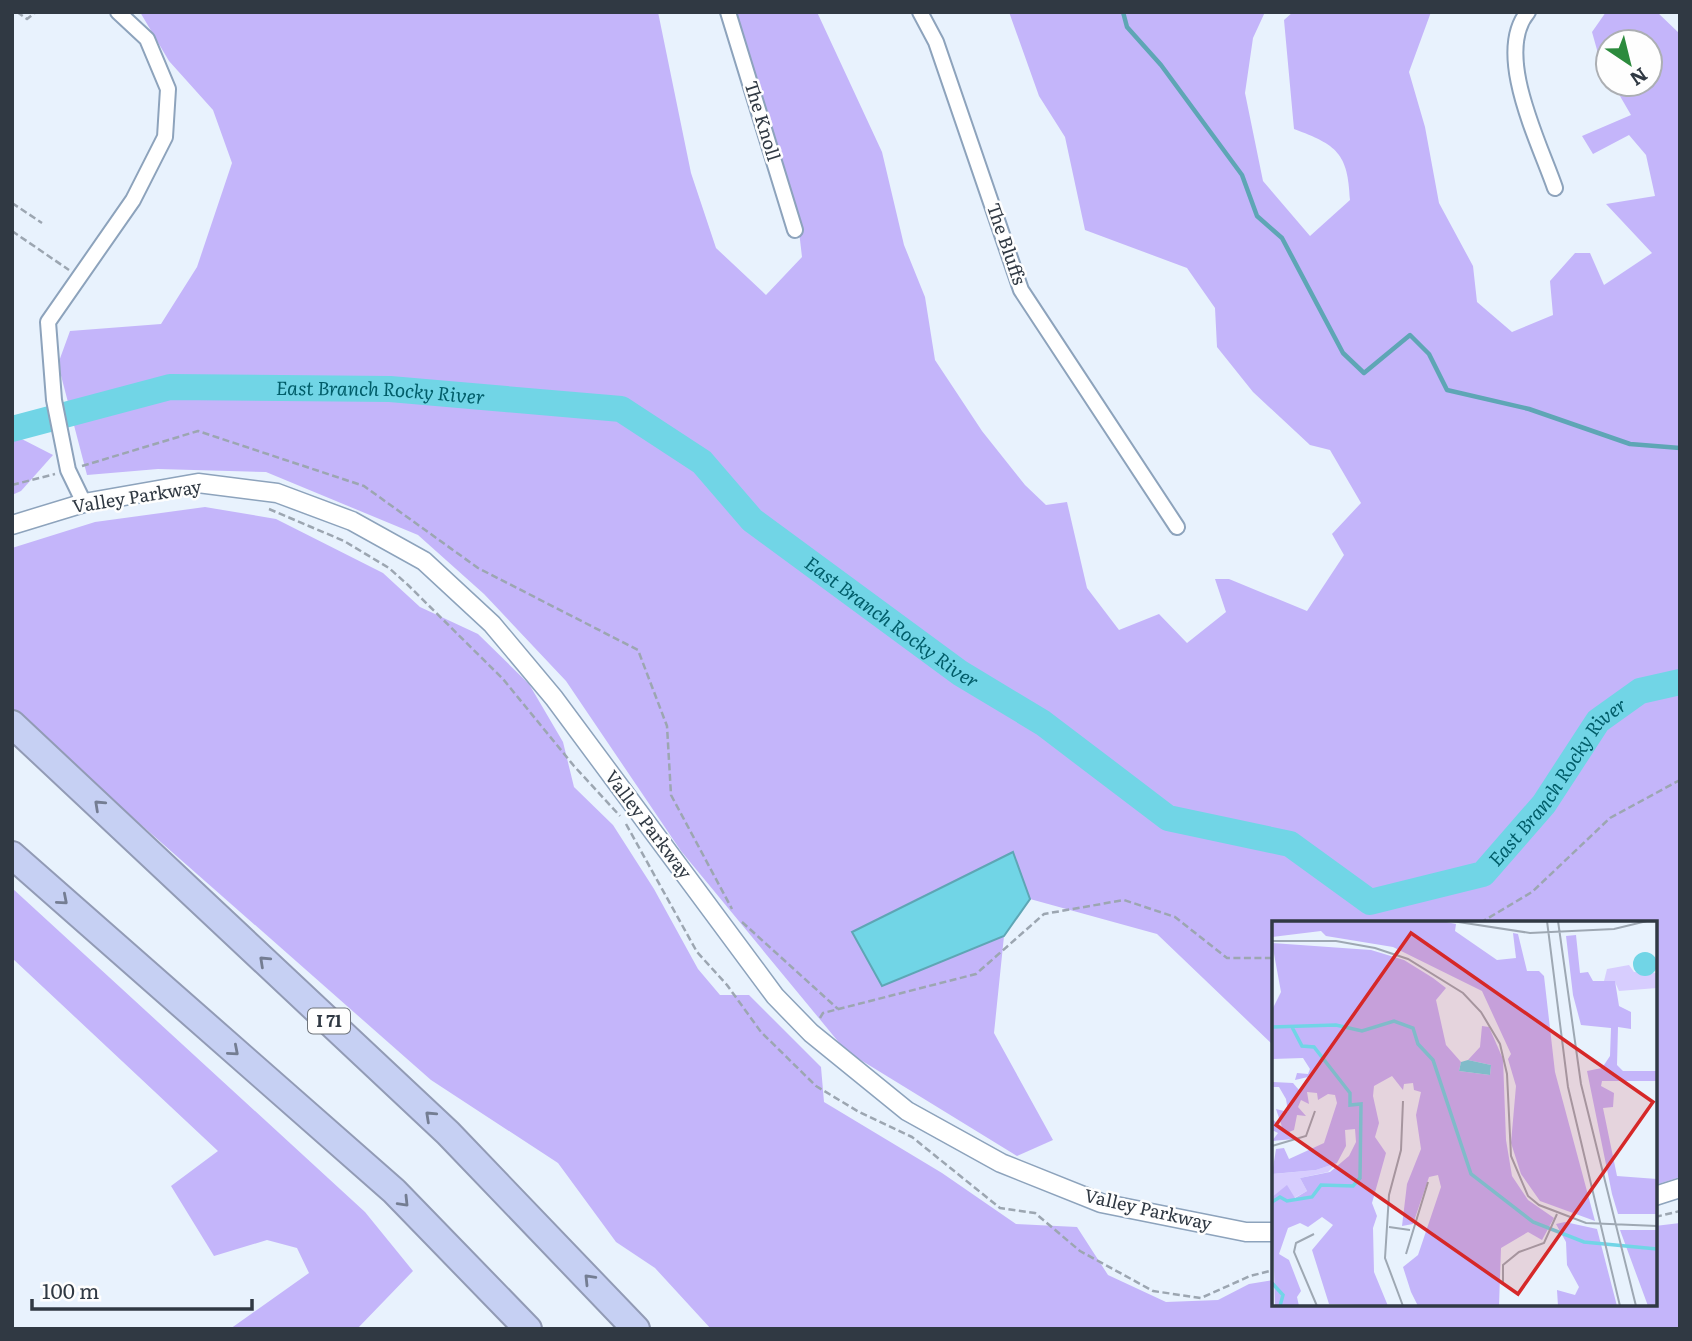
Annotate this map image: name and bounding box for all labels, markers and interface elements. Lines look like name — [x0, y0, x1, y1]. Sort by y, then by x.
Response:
north arrow — [1594, 28, 1664, 98]
text: N — [1625, 62, 1654, 94]
street label: The Knoll — [738, 77, 788, 164]
street label: The Bluffs — [981, 199, 1034, 288]
water label: East Branch Rocky River — [276, 373, 486, 410]
street label: Valley Parkway — [70, 472, 204, 519]
water label: East Branch Rocky River — [800, 549, 985, 694]
water label: East Branch Rocky River — [1481, 690, 1632, 872]
street label: Valley Parkway — [599, 764, 700, 885]
one-way arrow — [94, 800, 107, 813]
one-way arrow — [55, 892, 68, 904]
inset map — [1272, 921, 1657, 1306]
one-way arrow — [259, 956, 272, 969]
road number: I 71 — [308, 1009, 350, 1034]
one-way arrow — [226, 1043, 239, 1055]
one-way arrow — [425, 1112, 438, 1125]
street label: Valley Parkway — [1082, 1181, 1215, 1236]
one-way arrow — [396, 1194, 409, 1207]
scale bar — [32, 1268, 252, 1312]
text: 100 m — [42, 1274, 99, 1305]
one-way arrow — [584, 1275, 597, 1288]

